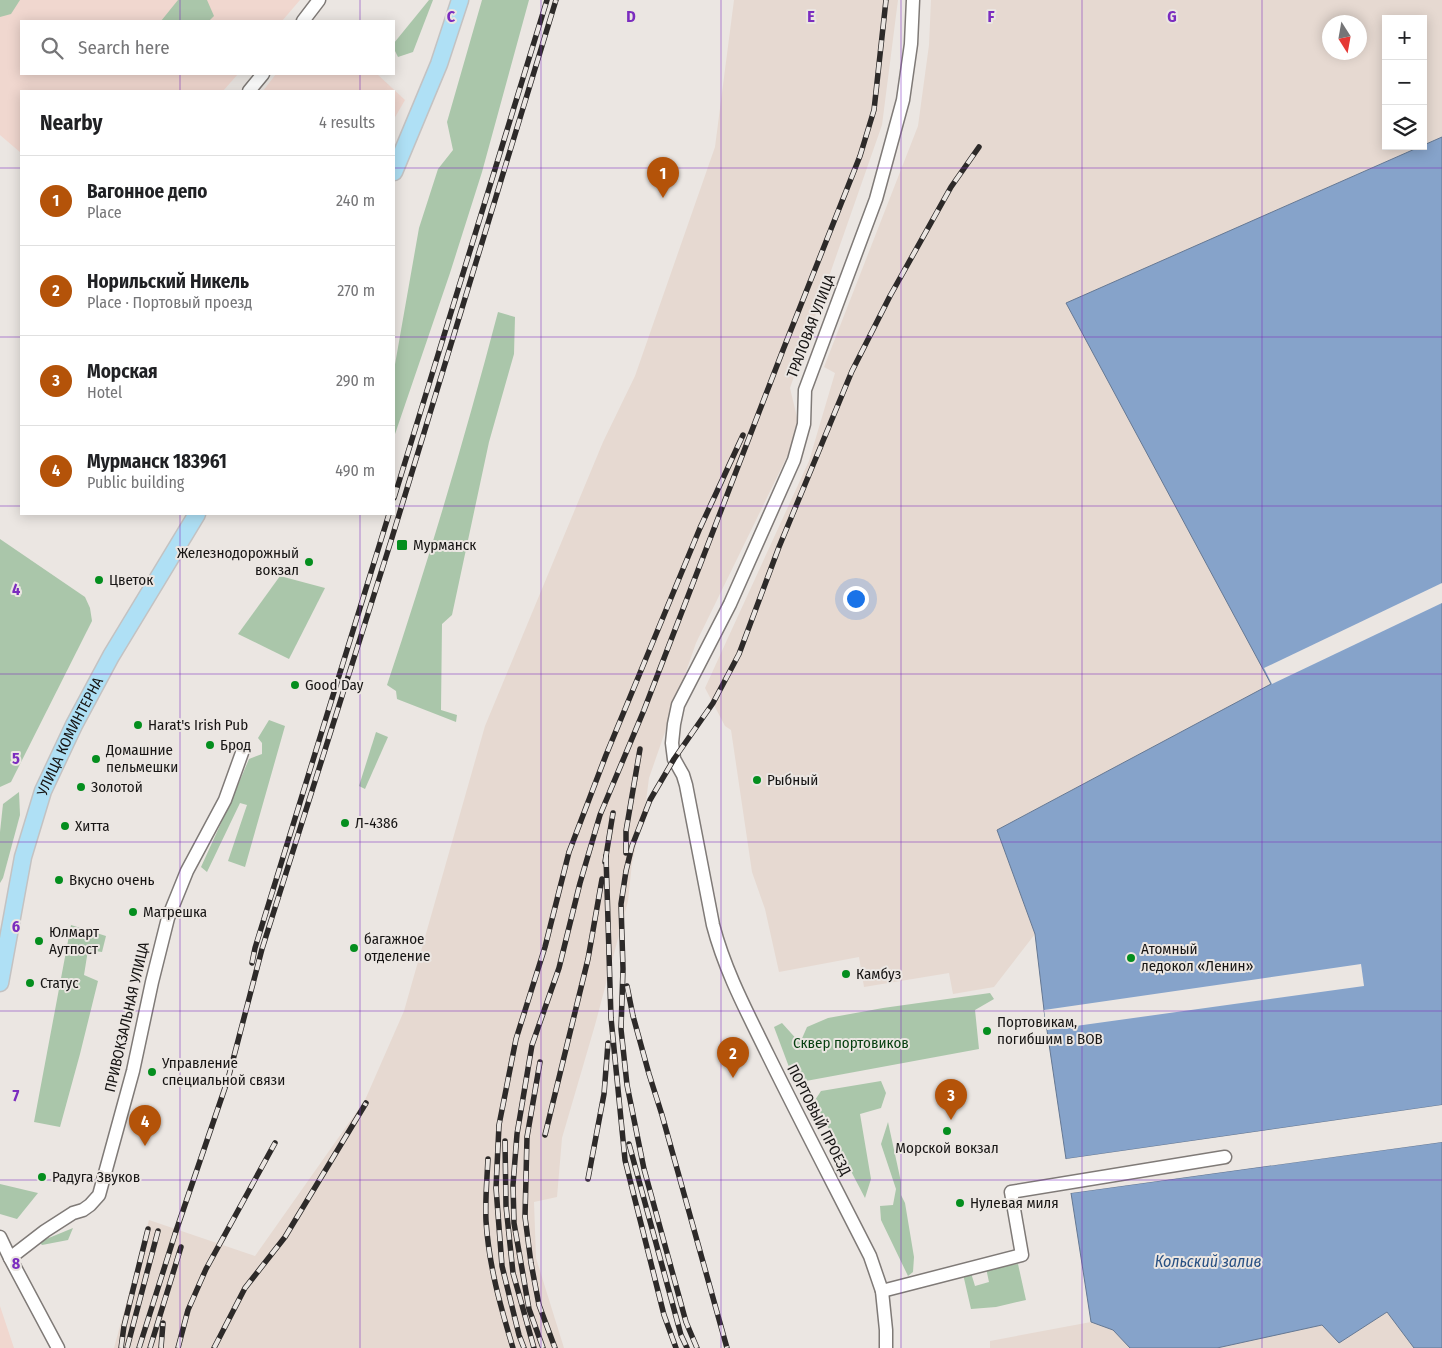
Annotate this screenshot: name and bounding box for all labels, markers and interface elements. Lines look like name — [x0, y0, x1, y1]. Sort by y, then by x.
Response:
text: C — [447, 7, 456, 26]
text: D — [626, 7, 636, 26]
text: E — [807, 7, 815, 26]
text: F — [987, 7, 995, 26]
text: G — [1167, 7, 1177, 26]
north arrow — [1322, 15, 1367, 60]
map controls — [1382, 15, 1427, 150]
button: + — [1382, 15, 1427, 60]
search box — [20, 20, 395, 75]
icon: search — [38, 34, 66, 62]
text: Search here — [78, 36, 170, 59]
button: − — [1382, 60, 1427, 105]
button: layers — [1382, 105, 1427, 150]
text: Nearby — [40, 110, 102, 136]
text: 4 results — [319, 113, 375, 132]
pin: 1 — [647, 157, 679, 198]
text: Вагонное депо — [87, 180, 207, 203]
text: 1 — [53, 191, 59, 210]
text: 240 m — [336, 191, 375, 210]
text: Place — [87, 203, 122, 222]
text: Норильский Никель — [87, 270, 249, 293]
street label: ТРАЛОВАЯ УЛИЦА — [783, 272, 839, 380]
text: 2 — [52, 281, 60, 300]
text: 270 m — [337, 281, 375, 300]
text: Place · Портовый проезд — [87, 293, 252, 312]
text: Морская — [87, 360, 158, 383]
text: 3 — [52, 371, 60, 390]
text: 290 m — [336, 371, 375, 390]
text: Hotel — [87, 383, 122, 402]
text: Мурманск 183961 — [87, 450, 227, 473]
text: 4 — [52, 461, 60, 480]
text: 490 m — [335, 461, 375, 480]
text: Public building — [87, 473, 184, 492]
place label: Мурманск — [413, 536, 476, 554]
marker: Мурманск — [395, 538, 409, 552]
place label: Железнодорожный вокзал — [177, 544, 299, 579]
marker: Железнодорожный вокзал — [303, 556, 315, 568]
place label: Цветок — [109, 571, 153, 589]
marker: Цветок — [93, 574, 105, 586]
text: 4 — [12, 580, 20, 599]
your location — [843, 586, 869, 612]
street label: УЛИЦА КОМИНТЕРНА — [33, 674, 107, 799]
place label: Good Day — [305, 676, 364, 694]
marker: Good Day — [289, 679, 301, 691]
place label: Harat's Irish Pub — [148, 716, 248, 734]
marker: Harat's Irish Pub — [132, 719, 144, 731]
place label: Брод — [220, 736, 251, 754]
marker: Брод — [204, 739, 216, 751]
place label: Домашние пельмешки — [105, 741, 178, 776]
text: 5 — [12, 749, 20, 768]
marker: Домашние пельмешки — [90, 753, 102, 765]
place label: Рыбный — [767, 771, 818, 789]
marker: Рыбный — [751, 774, 763, 786]
place label: Золотой — [91, 778, 143, 796]
marker: Золотой — [75, 781, 87, 793]
place label: Л-4386 — [355, 814, 398, 832]
place label: Хитта — [75, 817, 110, 835]
marker: Л-4386 — [339, 817, 351, 829]
marker: Хитта — [59, 820, 71, 832]
place label: Вкусно очень — [69, 871, 154, 889]
marker: Вкусно очень — [53, 874, 65, 886]
place label: Матрешка — [143, 903, 207, 921]
marker: Матрешка — [127, 906, 139, 918]
text: 6 — [12, 917, 20, 936]
place label: Юлмарт Аутпост — [49, 923, 100, 958]
place label: багажное отделение — [364, 930, 430, 965]
marker: Юлмарт Аутпост — [33, 935, 45, 947]
street label: ПРИВОКЗАЛЬНАЯ УЛИЦА — [101, 940, 153, 1094]
place label: Атомный ледокол «Ленин» — [1141, 940, 1254, 975]
marker: багажное отделение — [348, 942, 360, 954]
marker: Атомный ледокол «Ленин» — [1125, 952, 1137, 964]
place label: Камбуз — [856, 965, 901, 983]
marker: Камбуз — [840, 968, 852, 980]
place label: Статус — [40, 974, 79, 992]
marker: Статус — [24, 977, 36, 989]
place label: Портовикам, погибшим в ВОВ — [997, 1013, 1103, 1048]
marker: Портовикам, погибшим в ВОВ — [981, 1025, 993, 1037]
park label: Сквер портовиков — [793, 1034, 909, 1052]
pin: 2 — [717, 1037, 749, 1078]
place label: Управление специальной связи — [161, 1054, 285, 1089]
street label: ПОРТОВЫЙ ПРОЕЗД — [783, 1061, 855, 1179]
marker: Управление специальной связи — [146, 1066, 158, 1078]
pin: 3 — [935, 1079, 967, 1120]
text: 7 — [13, 1086, 20, 1105]
pin: 4 — [129, 1105, 161, 1146]
marker: Морской вокзал — [941, 1125, 953, 1137]
place label: Морской вокзал — [895, 1139, 999, 1157]
place label: Радуга Звуков — [52, 1168, 140, 1186]
marker: Радуга Звуков — [36, 1171, 48, 1183]
place label: Нулевая миля — [970, 1194, 1059, 1212]
marker: Нулевая миля — [954, 1197, 966, 1209]
water label: Кольский залив — [1155, 1252, 1262, 1271]
text: 8 — [12, 1254, 21, 1273]

